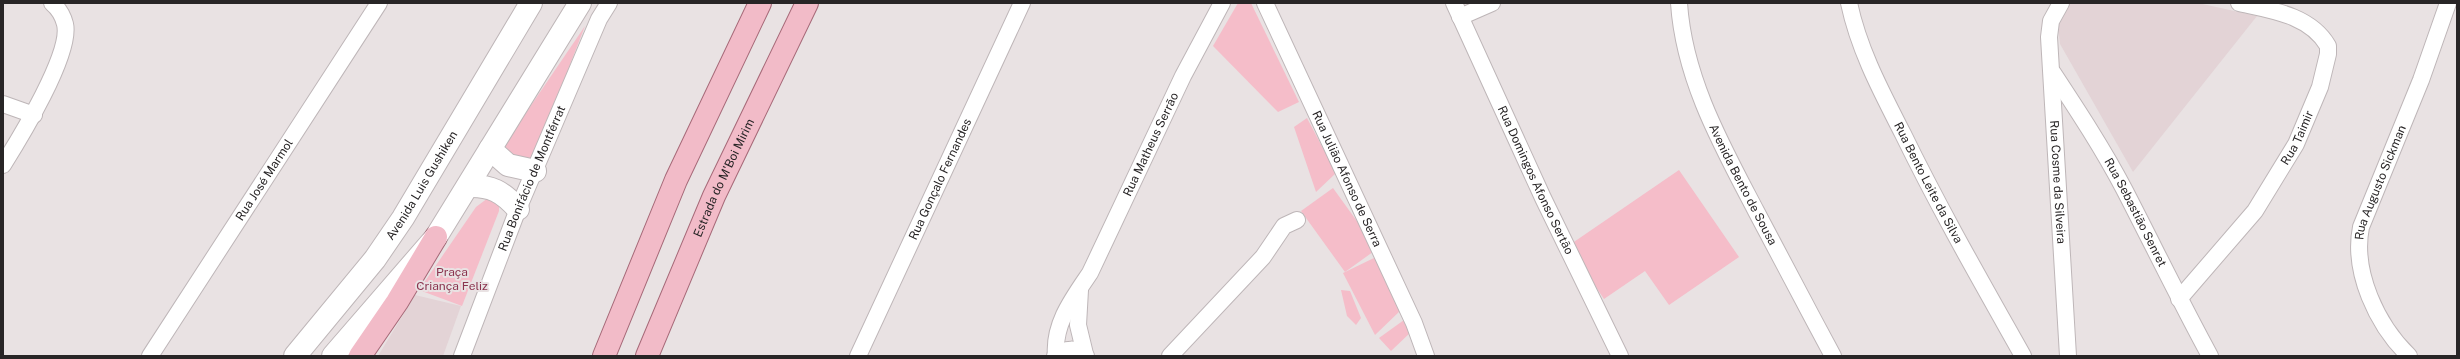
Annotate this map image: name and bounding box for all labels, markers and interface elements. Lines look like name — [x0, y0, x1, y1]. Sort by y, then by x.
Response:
street label: Rua Matheus Serrão — [1120, 90, 1181, 199]
street label: Rua Bonifácio de Montférrat — [496, 103, 568, 253]
street label: Rua Domingos Afonso Sertão — [1495, 104, 1577, 257]
street label: Rua Taimir — [2278, 108, 2316, 167]
street label: Rua Julião Afonso de Serra — [1309, 109, 1385, 249]
street label: Estrada do M'Boi Mirim — [691, 116, 757, 239]
street label: Rua Gonçalo Fernandes — [906, 116, 974, 242]
street label: Rua Bento Leite da Silva — [1891, 120, 1966, 246]
street label: Rua Cosme da Silveira — [2047, 120, 2068, 244]
street label: Avenida Bento de Sousa — [1706, 122, 1780, 248]
street label: Rua Augusto Sickman — [2352, 123, 2409, 241]
street label: Avenida Luis Gushiken — [383, 128, 460, 243]
street label: Rua José Marmol — [233, 136, 296, 223]
street label: Rua Sebastião Senret — [2101, 155, 2169, 269]
park label: Praça Criança Feliz — [416, 265, 488, 293]

